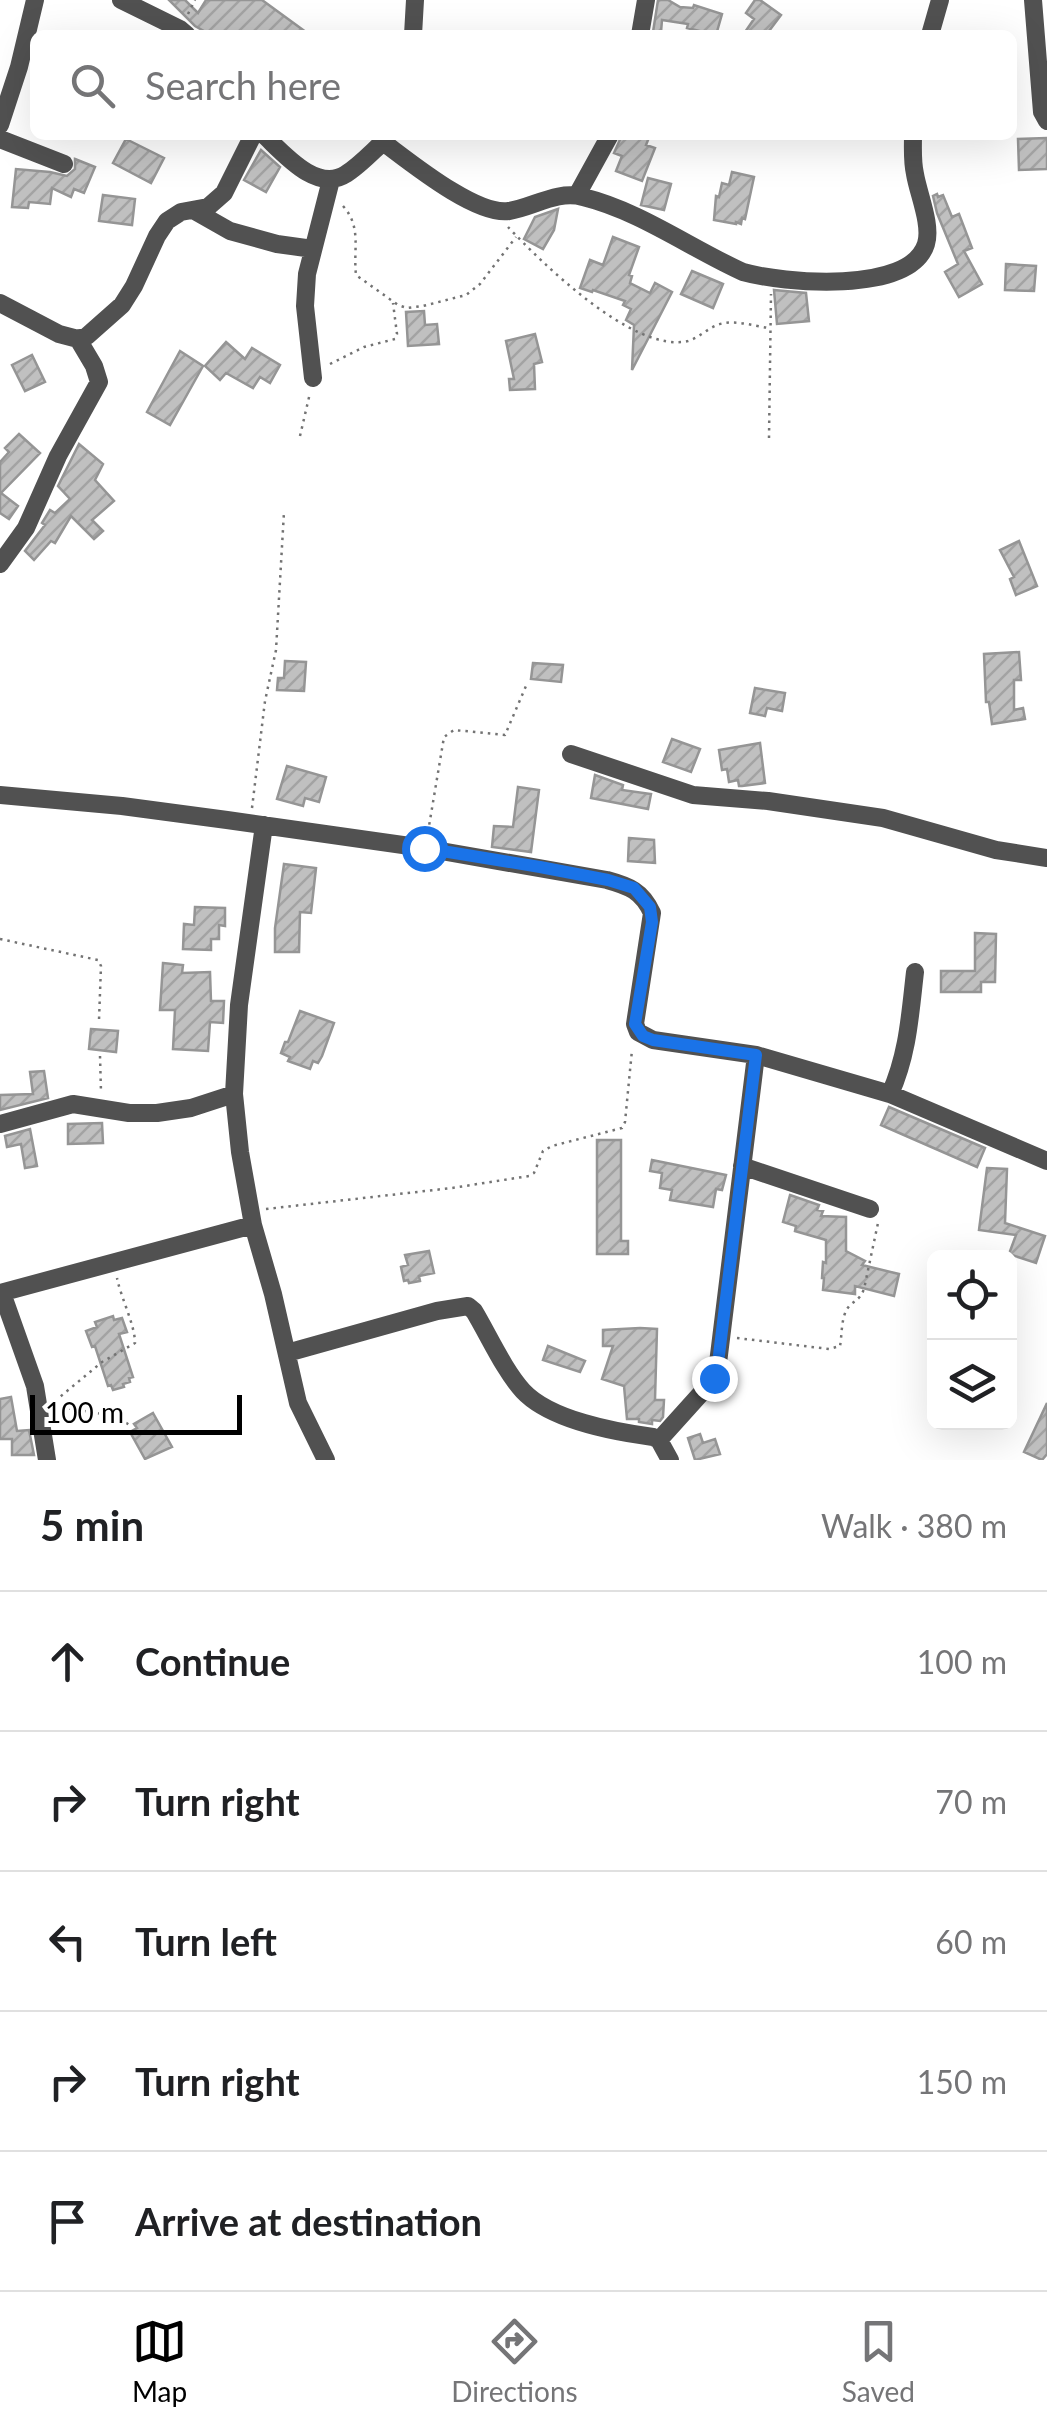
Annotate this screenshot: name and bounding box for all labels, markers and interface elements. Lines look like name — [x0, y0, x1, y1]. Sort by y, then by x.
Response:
search box — [30, 30, 1017, 140]
icon: search — [65, 58, 120, 113]
text: Search here — [145, 62, 341, 108]
route start — [402, 826, 448, 872]
map controls — [927, 1250, 1017, 1430]
button: locate — [927, 1250, 1017, 1340]
button: layers — [927, 1340, 1017, 1430]
route end — [692, 1356, 738, 1402]
scale bar — [30, 1390, 242, 1434]
text: 100 m — [45, 1395, 124, 1429]
text: 5 min — [40, 1500, 144, 1550]
text: Walk · 380 m — [821, 1506, 1007, 1545]
icon: ahead — [40, 1634, 95, 1689]
text: Continue — [135, 1638, 290, 1684]
text: 100 m — [917, 1642, 1007, 1681]
icon: right — [40, 1774, 95, 1829]
text: Turn right — [135, 1778, 300, 1824]
text: 70 m — [935, 1782, 1007, 1821]
icon: left — [40, 1914, 95, 1969]
text: Turn left — [135, 1918, 277, 1964]
text: 60 m — [935, 1922, 1007, 1961]
icon: right — [40, 2054, 95, 2109]
text: Turn right — [135, 2058, 300, 2104]
text: 150 m — [917, 2062, 1007, 2101]
icon: arrive — [40, 2194, 95, 2249]
text: Arrive at destination — [135, 2198, 482, 2244]
tab: Map — [132, 2314, 187, 2408]
tab: Directions — [451, 2314, 578, 2408]
tab: Saved — [842, 2314, 915, 2408]

